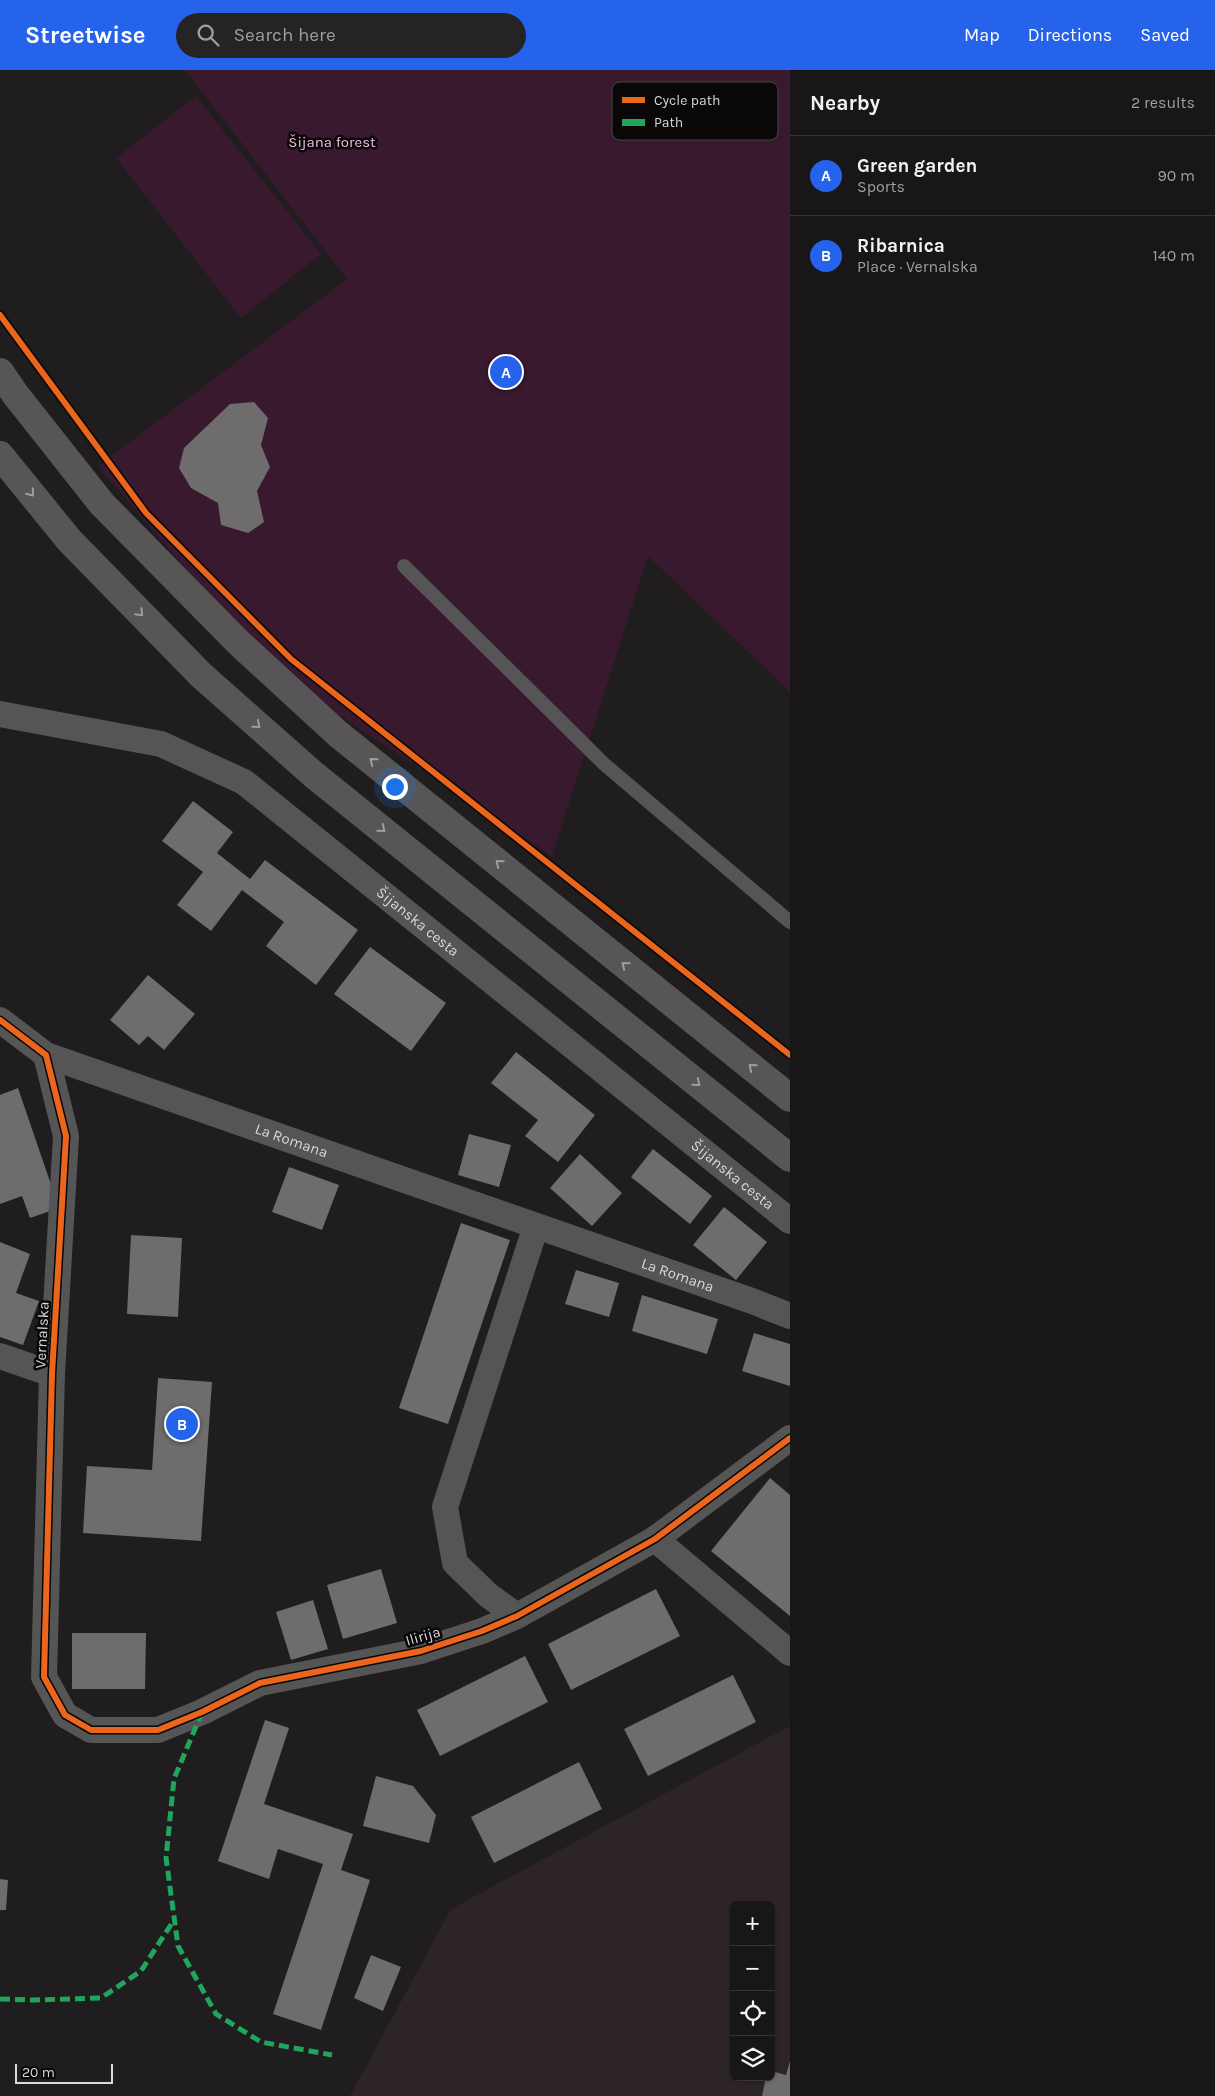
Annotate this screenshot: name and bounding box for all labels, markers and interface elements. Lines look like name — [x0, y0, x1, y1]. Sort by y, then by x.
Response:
search box — [176, 13, 526, 58]
text: Streetwise — [25, 21, 146, 49]
icon: search — [194, 21, 222, 49]
text: Search here — [234, 24, 336, 46]
text: Map — [964, 24, 1000, 46]
text: Directions — [1028, 24, 1112, 46]
text: Saved — [1140, 24, 1190, 46]
legend — [612, 82, 778, 140]
text: Nearby — [810, 91, 880, 115]
text: Cycle path — [654, 92, 720, 109]
text: 2 results — [1131, 93, 1195, 112]
text: Path — [654, 114, 683, 131]
park label: Šijana forest — [288, 133, 376, 151]
text: Green garden — [857, 155, 977, 177]
text: A — [821, 166, 831, 185]
text: 90 m — [1157, 166, 1195, 185]
text: Sports — [857, 177, 905, 196]
text: Ribarnica — [857, 235, 945, 257]
text: B — [821, 246, 831, 265]
text: 140 m — [1153, 246, 1195, 265]
text: Place · Vernalska — [857, 257, 978, 276]
pin: A — [490, 353, 522, 391]
one-way arrow — [25, 487, 34, 496]
one-way arrow — [134, 607, 143, 616]
one-way arrow — [252, 719, 261, 728]
one-way arrow — [369, 758, 378, 767]
your location — [382, 774, 408, 800]
one-way arrow — [376, 824, 385, 833]
one-way arrow — [496, 861, 505, 869]
street label: Šijanska cesta — [373, 883, 463, 960]
one-way arrow — [622, 962, 631, 971]
one-way arrow — [749, 1065, 758, 1073]
one-way arrow — [691, 1078, 700, 1086]
street label: La Romana — [253, 1120, 330, 1162]
street label: Šijanska cesta — [688, 1136, 778, 1214]
street label: La Romana — [639, 1254, 717, 1296]
street label: Vernalska — [31, 1301, 53, 1369]
pin: B — [166, 1405, 198, 1443]
street label: Ilirija — [403, 1622, 443, 1650]
map controls — [730, 1901, 775, 2081]
button: + — [730, 1901, 775, 1946]
button: − — [730, 1946, 775, 1991]
button: locate — [730, 1991, 775, 2036]
button: layers — [730, 2036, 775, 2081]
scale bar — [15, 2061, 112, 2084]
text: 20 m — [22, 2064, 55, 2081]

